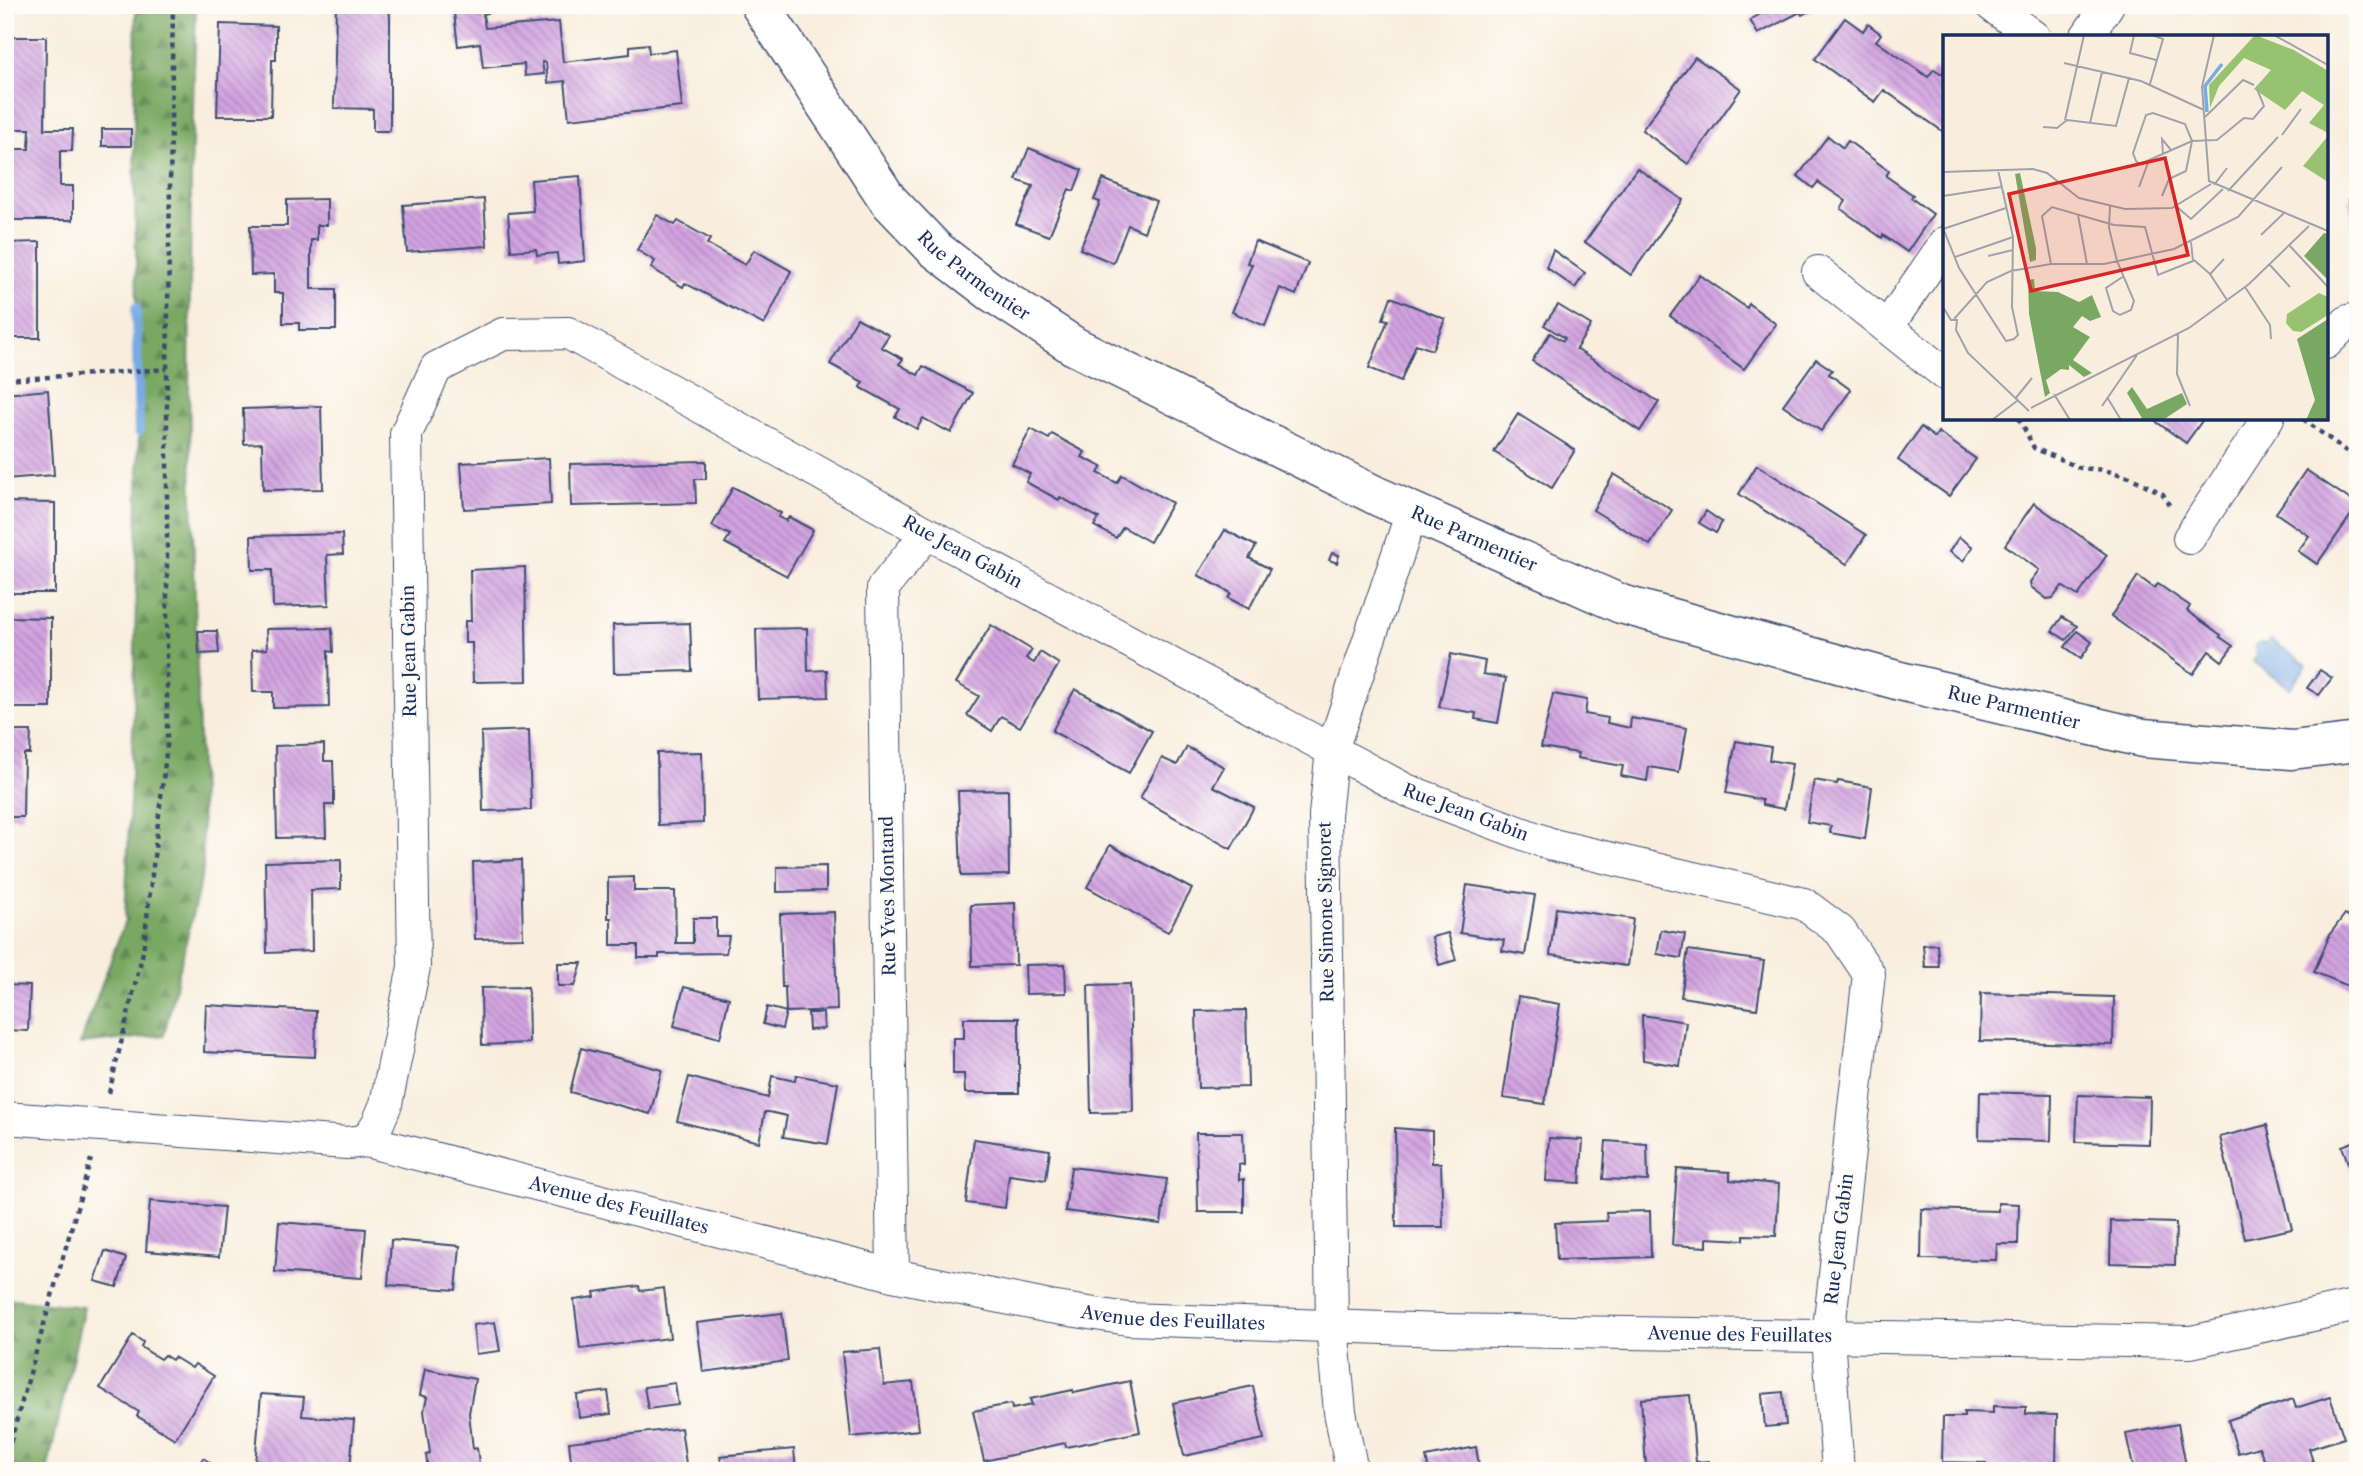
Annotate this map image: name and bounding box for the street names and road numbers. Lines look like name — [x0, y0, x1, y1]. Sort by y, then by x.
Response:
street label: Rue Parmentier — [913, 226, 1034, 325]
street label: Rue Parmentier — [1408, 502, 1541, 577]
street label: Rue Jean Gabin — [899, 511, 1026, 593]
street label: Rue Jean Gabin — [397, 585, 421, 717]
street label: Rue Parmentier — [1945, 682, 2083, 734]
street label: Rue Jean Gabin — [1400, 779, 1532, 846]
street label: Rue Yves Montand — [876, 816, 900, 976]
street label: Rue Simone Signoret — [1313, 821, 1339, 1003]
street label: Avenue des Feuillates — [526, 1172, 711, 1239]
street label: Rue Jean Gabin — [1820, 1172, 1858, 1306]
street label: Avenue des Feuillates — [1079, 1301, 1266, 1335]
street label: Avenue des Feuillates — [1646, 1322, 1832, 1347]

